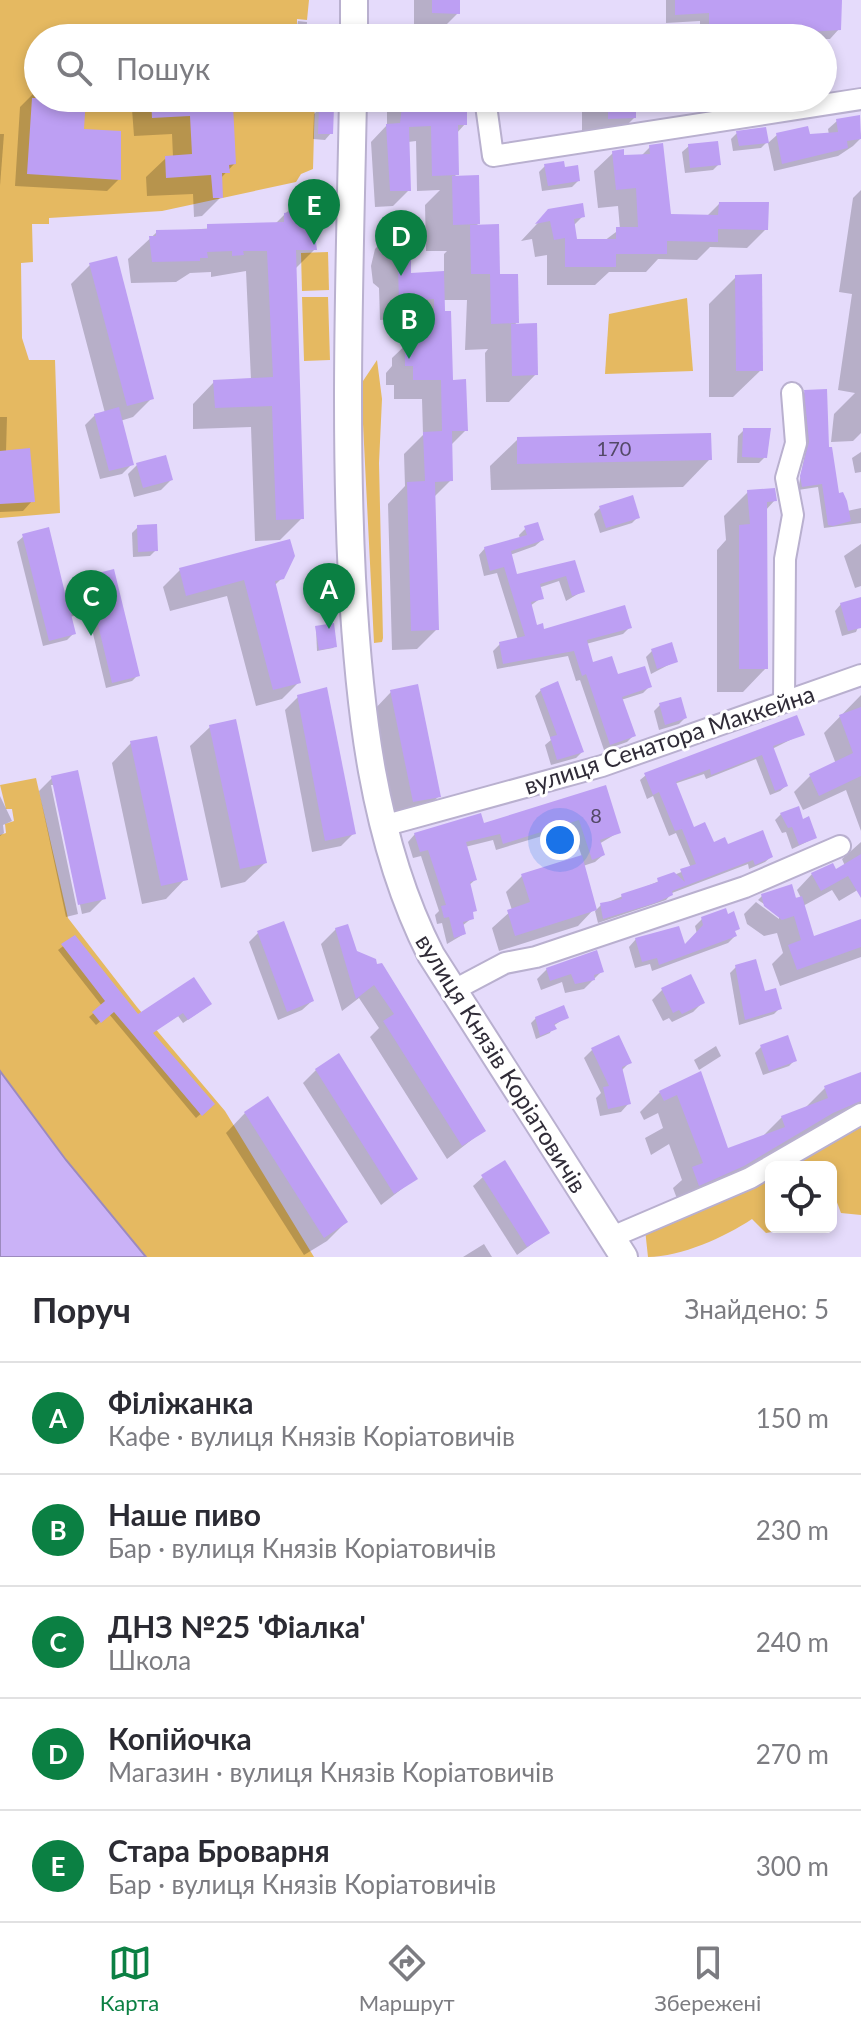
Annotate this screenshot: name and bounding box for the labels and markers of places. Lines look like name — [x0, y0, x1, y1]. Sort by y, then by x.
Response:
pin: E — [288, 179, 340, 245]
pin: D — [375, 210, 427, 276]
pin: B — [383, 293, 435, 359]
pin: A — [303, 563, 355, 629]
pin: C — [65, 570, 117, 636]

